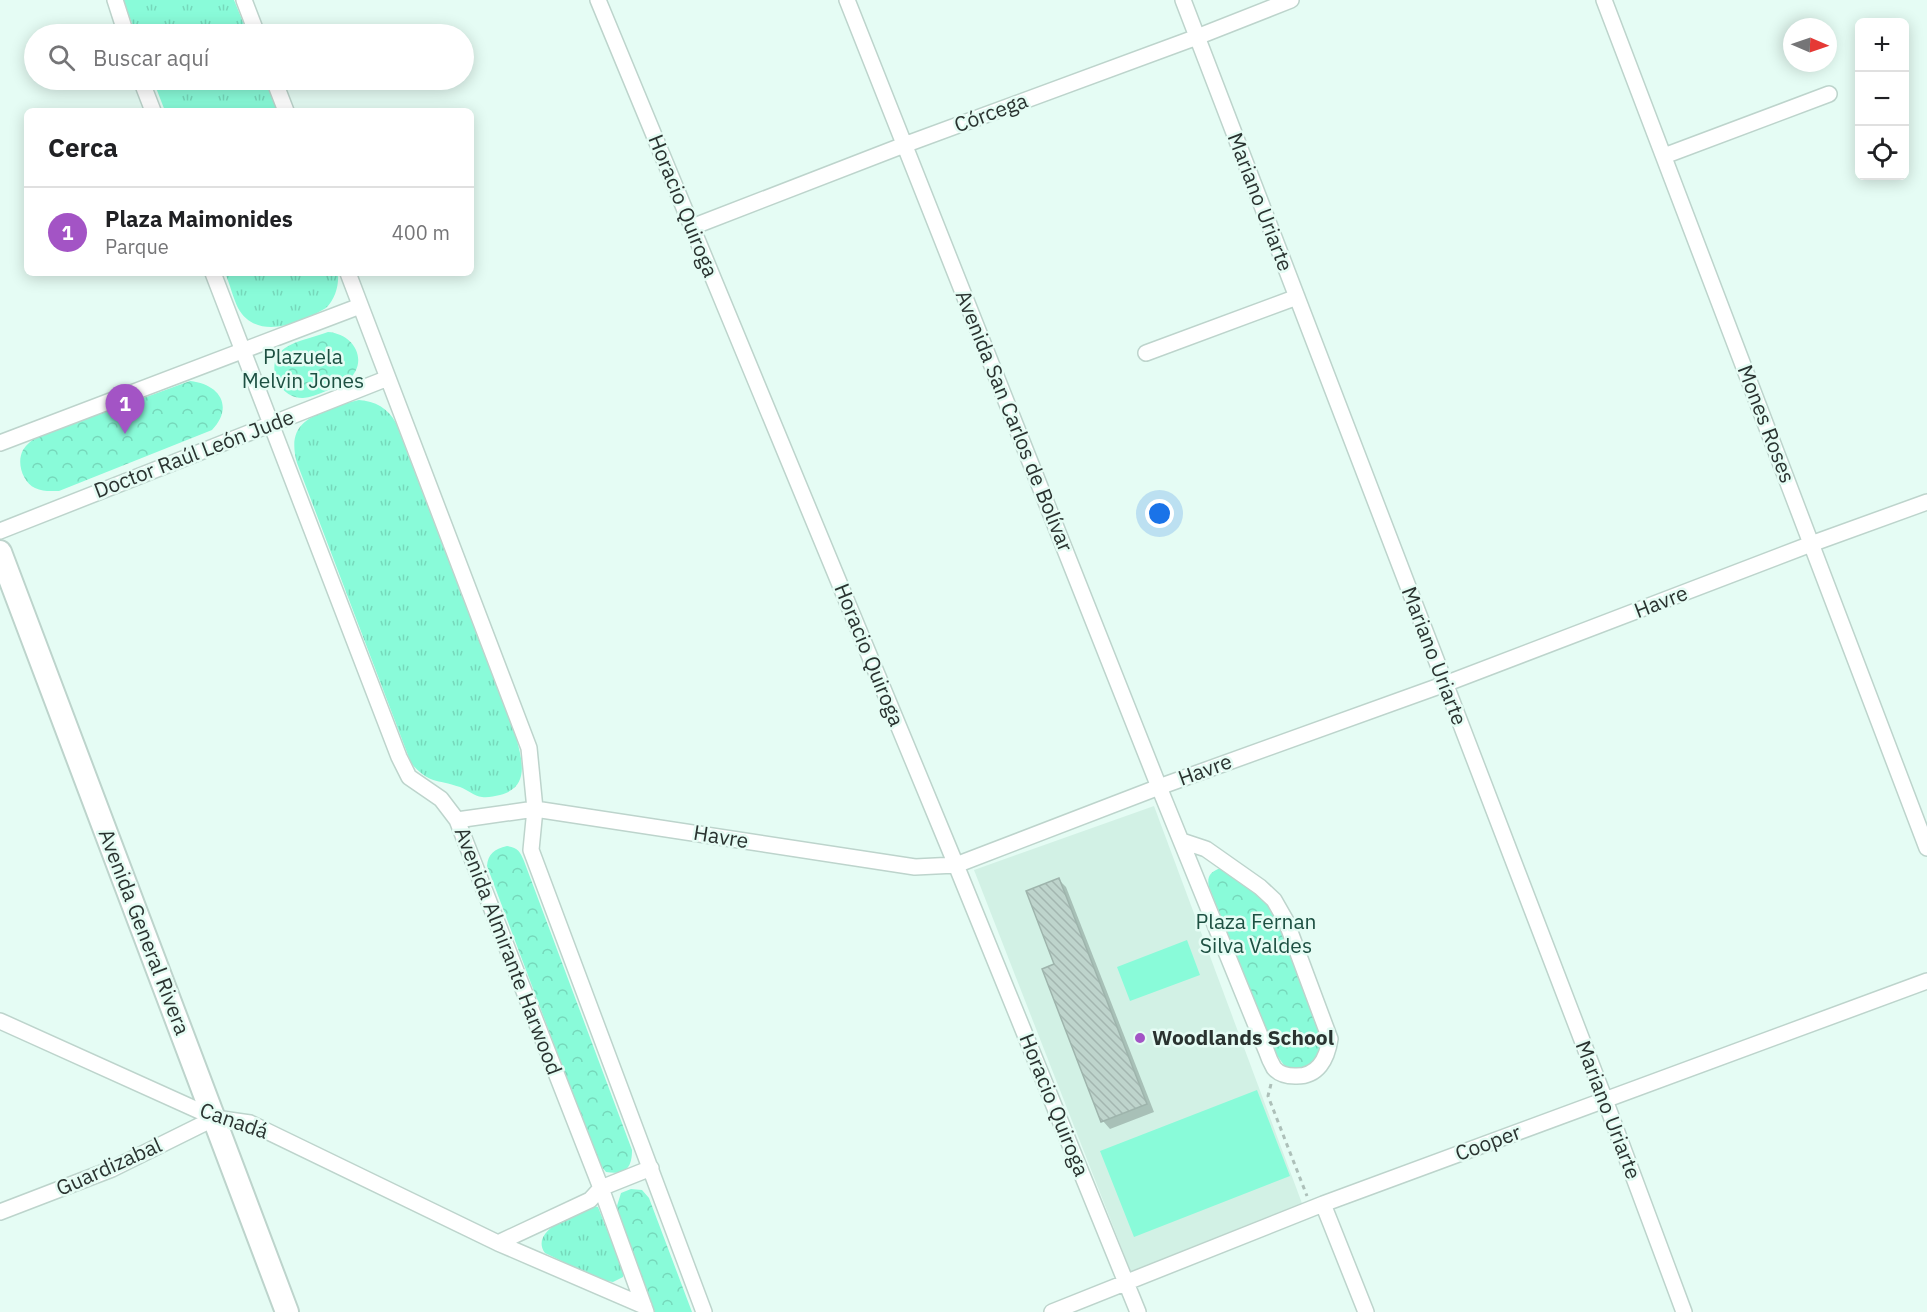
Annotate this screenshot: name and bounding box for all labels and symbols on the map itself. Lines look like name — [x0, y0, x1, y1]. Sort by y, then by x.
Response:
north arrow — [1783, 18, 1837, 72]
street label: Córcega — [950, 86, 1031, 138]
street label: Mariano Uriarte — [1222, 128, 1300, 275]
street label: Horacio Quiroga — [643, 130, 725, 281]
street label: Avenida San Carlos de Bolívar — [950, 286, 1080, 556]
park label: Plazuela Melvin Jones — [242, 342, 364, 394]
street label: Mones Roses — [1732, 361, 1802, 487]
pin: 1 — [106, 384, 144, 434]
street label: Doctor Raúl León Jude — [90, 402, 298, 504]
your location — [1145, 499, 1174, 528]
street label: Havre — [1630, 578, 1691, 624]
street label: Horacio Quiroga — [829, 579, 911, 730]
street label: Mariano Uriarte — [1396, 582, 1474, 729]
street label: Havre — [1174, 746, 1235, 792]
street label: Havre — [692, 818, 751, 854]
street label: Avenida Almirante Harwood — [449, 823, 569, 1078]
street label: Avenida General Rivera — [93, 825, 197, 1039]
park label: Plaza Fernan Silva Valdes — [1195, 907, 1317, 959]
place label: Woodlands School — [1152, 1023, 1334, 1051]
street label: Horacio Quiroga — [1014, 1029, 1096, 1180]
marker: Woodlands School — [1133, 1031, 1147, 1045]
street label: Mariano Uriarte — [1570, 1036, 1648, 1183]
street label: Canadá — [196, 1095, 272, 1145]
street label: Cooper — [1451, 1117, 1525, 1167]
street label: Guardizabal — [51, 1130, 166, 1202]

